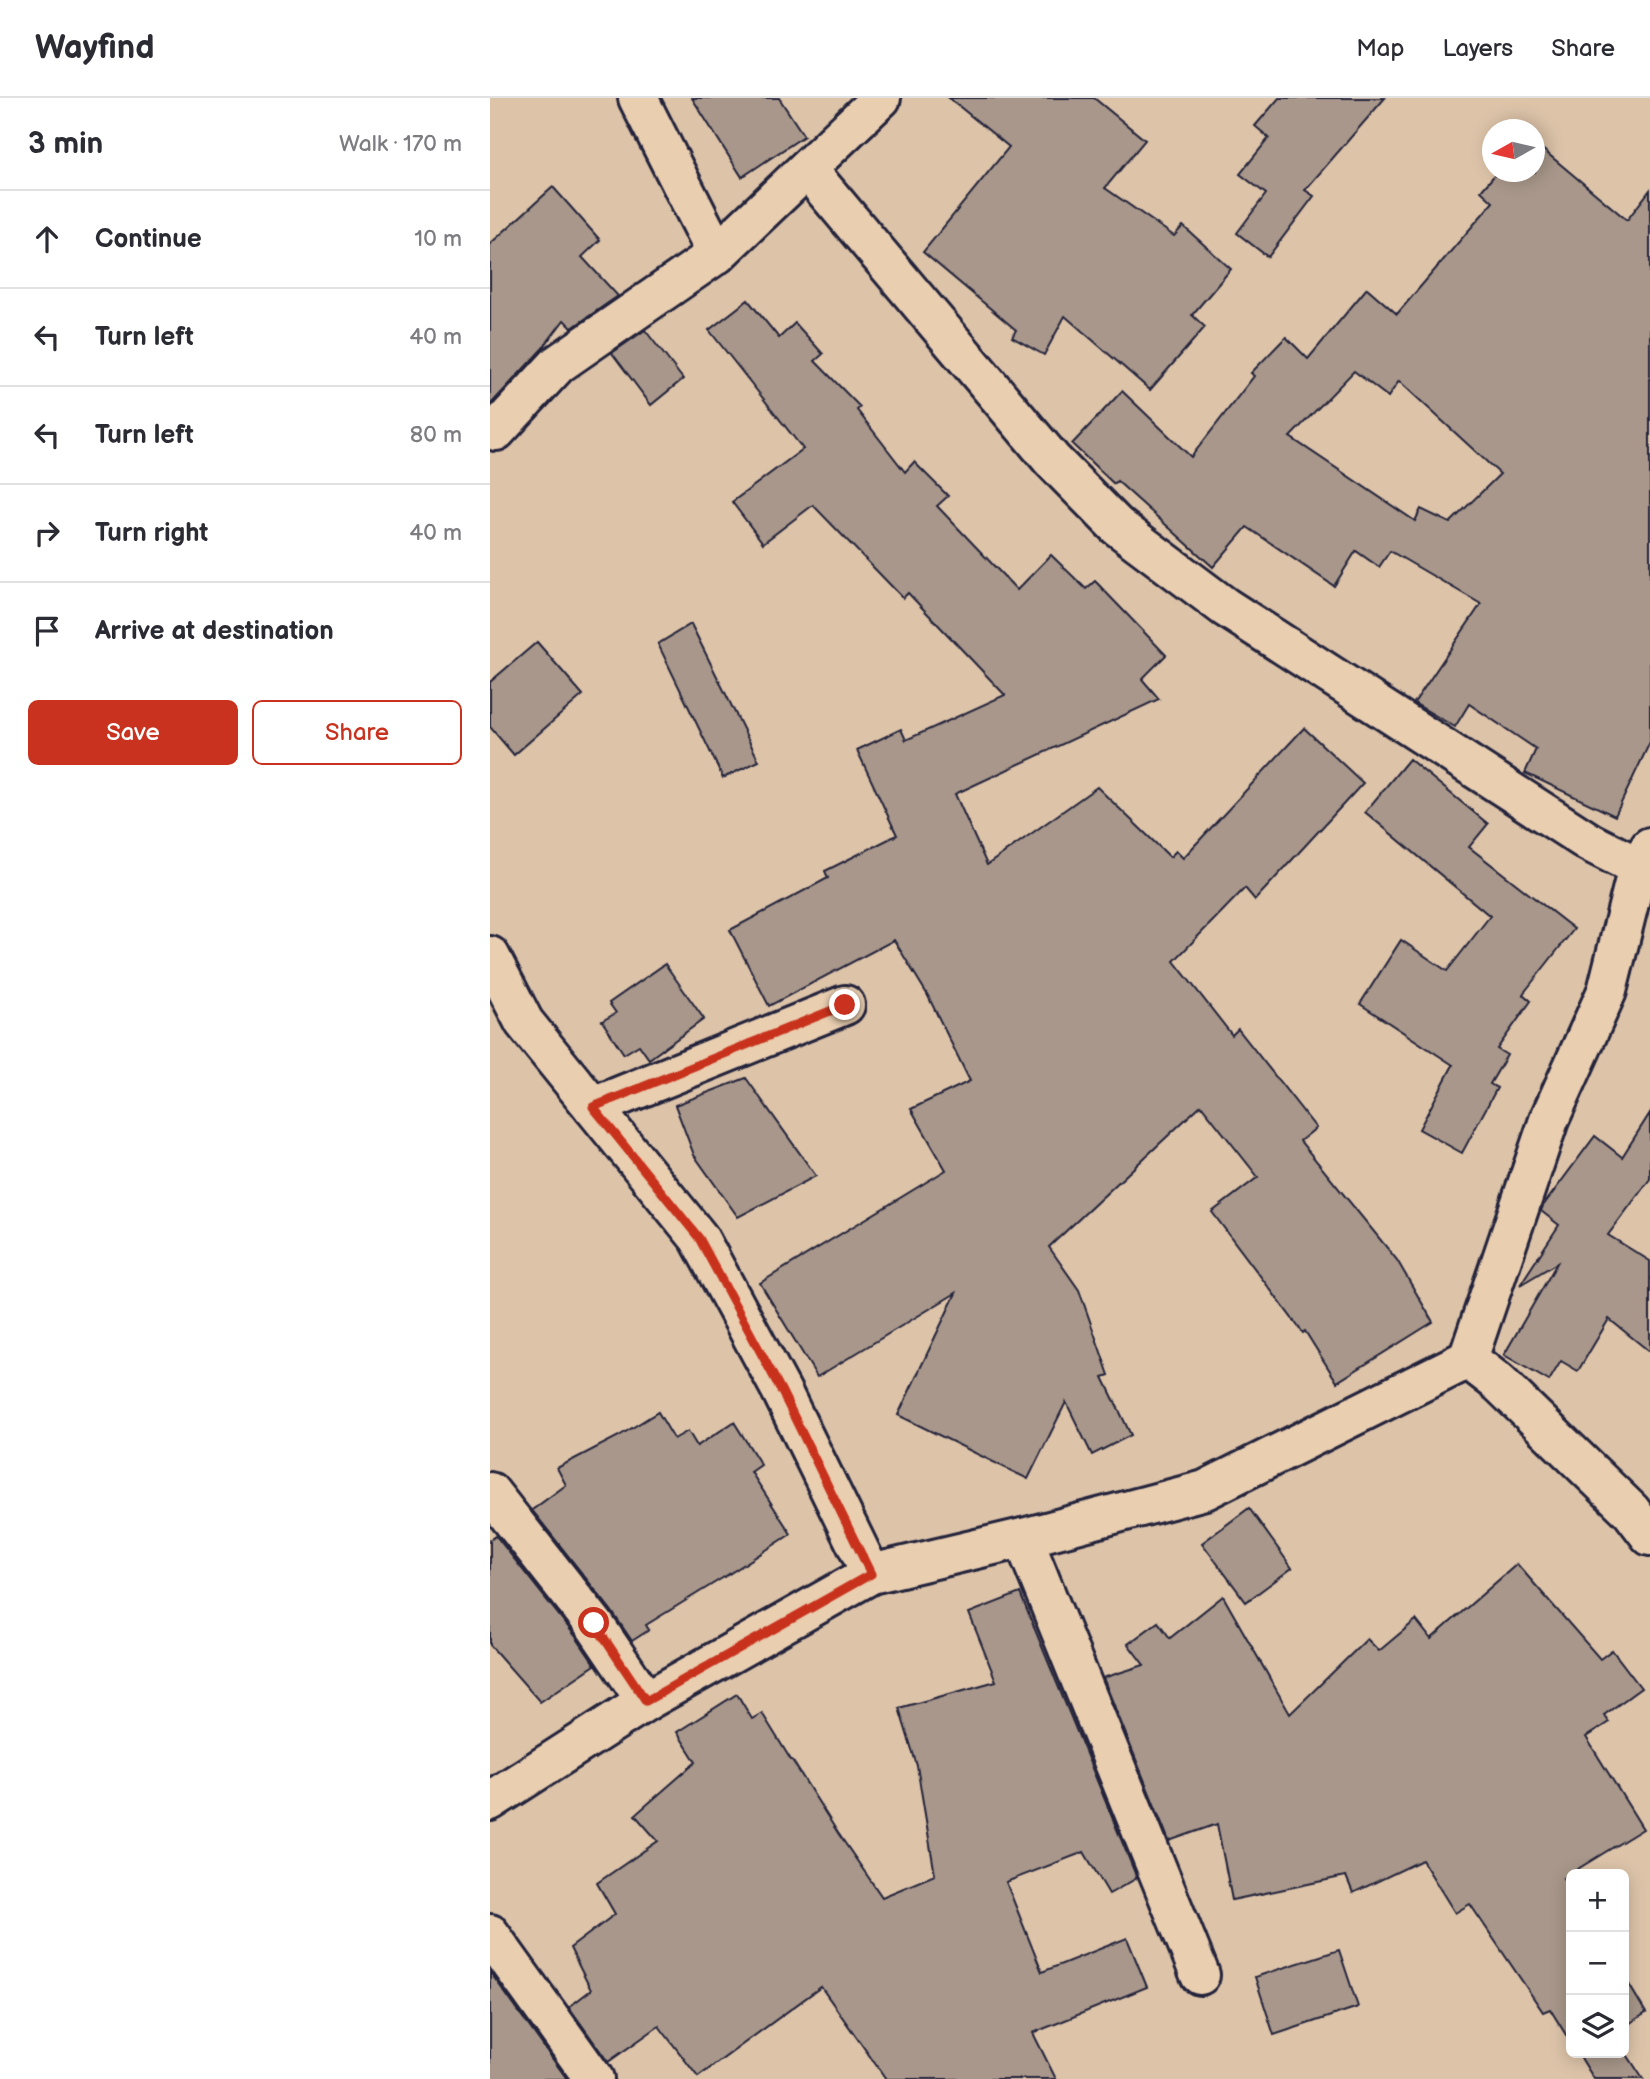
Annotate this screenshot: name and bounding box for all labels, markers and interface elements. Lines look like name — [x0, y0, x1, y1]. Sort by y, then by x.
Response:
text: Wayfind — [35, 28, 154, 68]
text: Map — [1356, 34, 1404, 63]
text: Layers — [1442, 34, 1513, 63]
text: Share — [1551, 34, 1615, 63]
north arrow — [1482, 119, 1545, 182]
text: 3 min — [28, 126, 103, 162]
text: Walk · 170 m — [339, 130, 462, 158]
icon: ahead — [28, 220, 66, 258]
text: Continue — [95, 224, 202, 255]
text: 10 m — [414, 225, 462, 253]
icon: left — [28, 318, 66, 356]
text: Turn left — [95, 322, 194, 353]
text: 40 m — [409, 323, 462, 351]
icon: left — [28, 416, 66, 454]
text: Turn left — [95, 420, 194, 451]
text: 80 m — [410, 421, 462, 449]
icon: right — [28, 514, 66, 552]
text: Turn right — [95, 518, 208, 549]
text: 40 m — [409, 519, 462, 547]
icon: arrive — [28, 612, 66, 650]
text: Arrive at destination — [95, 616, 334, 647]
button: Save — [28, 700, 238, 765]
button: Share — [252, 700, 462, 765]
route end — [829, 989, 860, 1020]
route start — [578, 1607, 609, 1638]
map controls — [1566, 1869, 1629, 2058]
button: + — [1566, 1869, 1629, 1932]
button: − — [1566, 1932, 1629, 1995]
button: layers — [1566, 1995, 1629, 2058]

